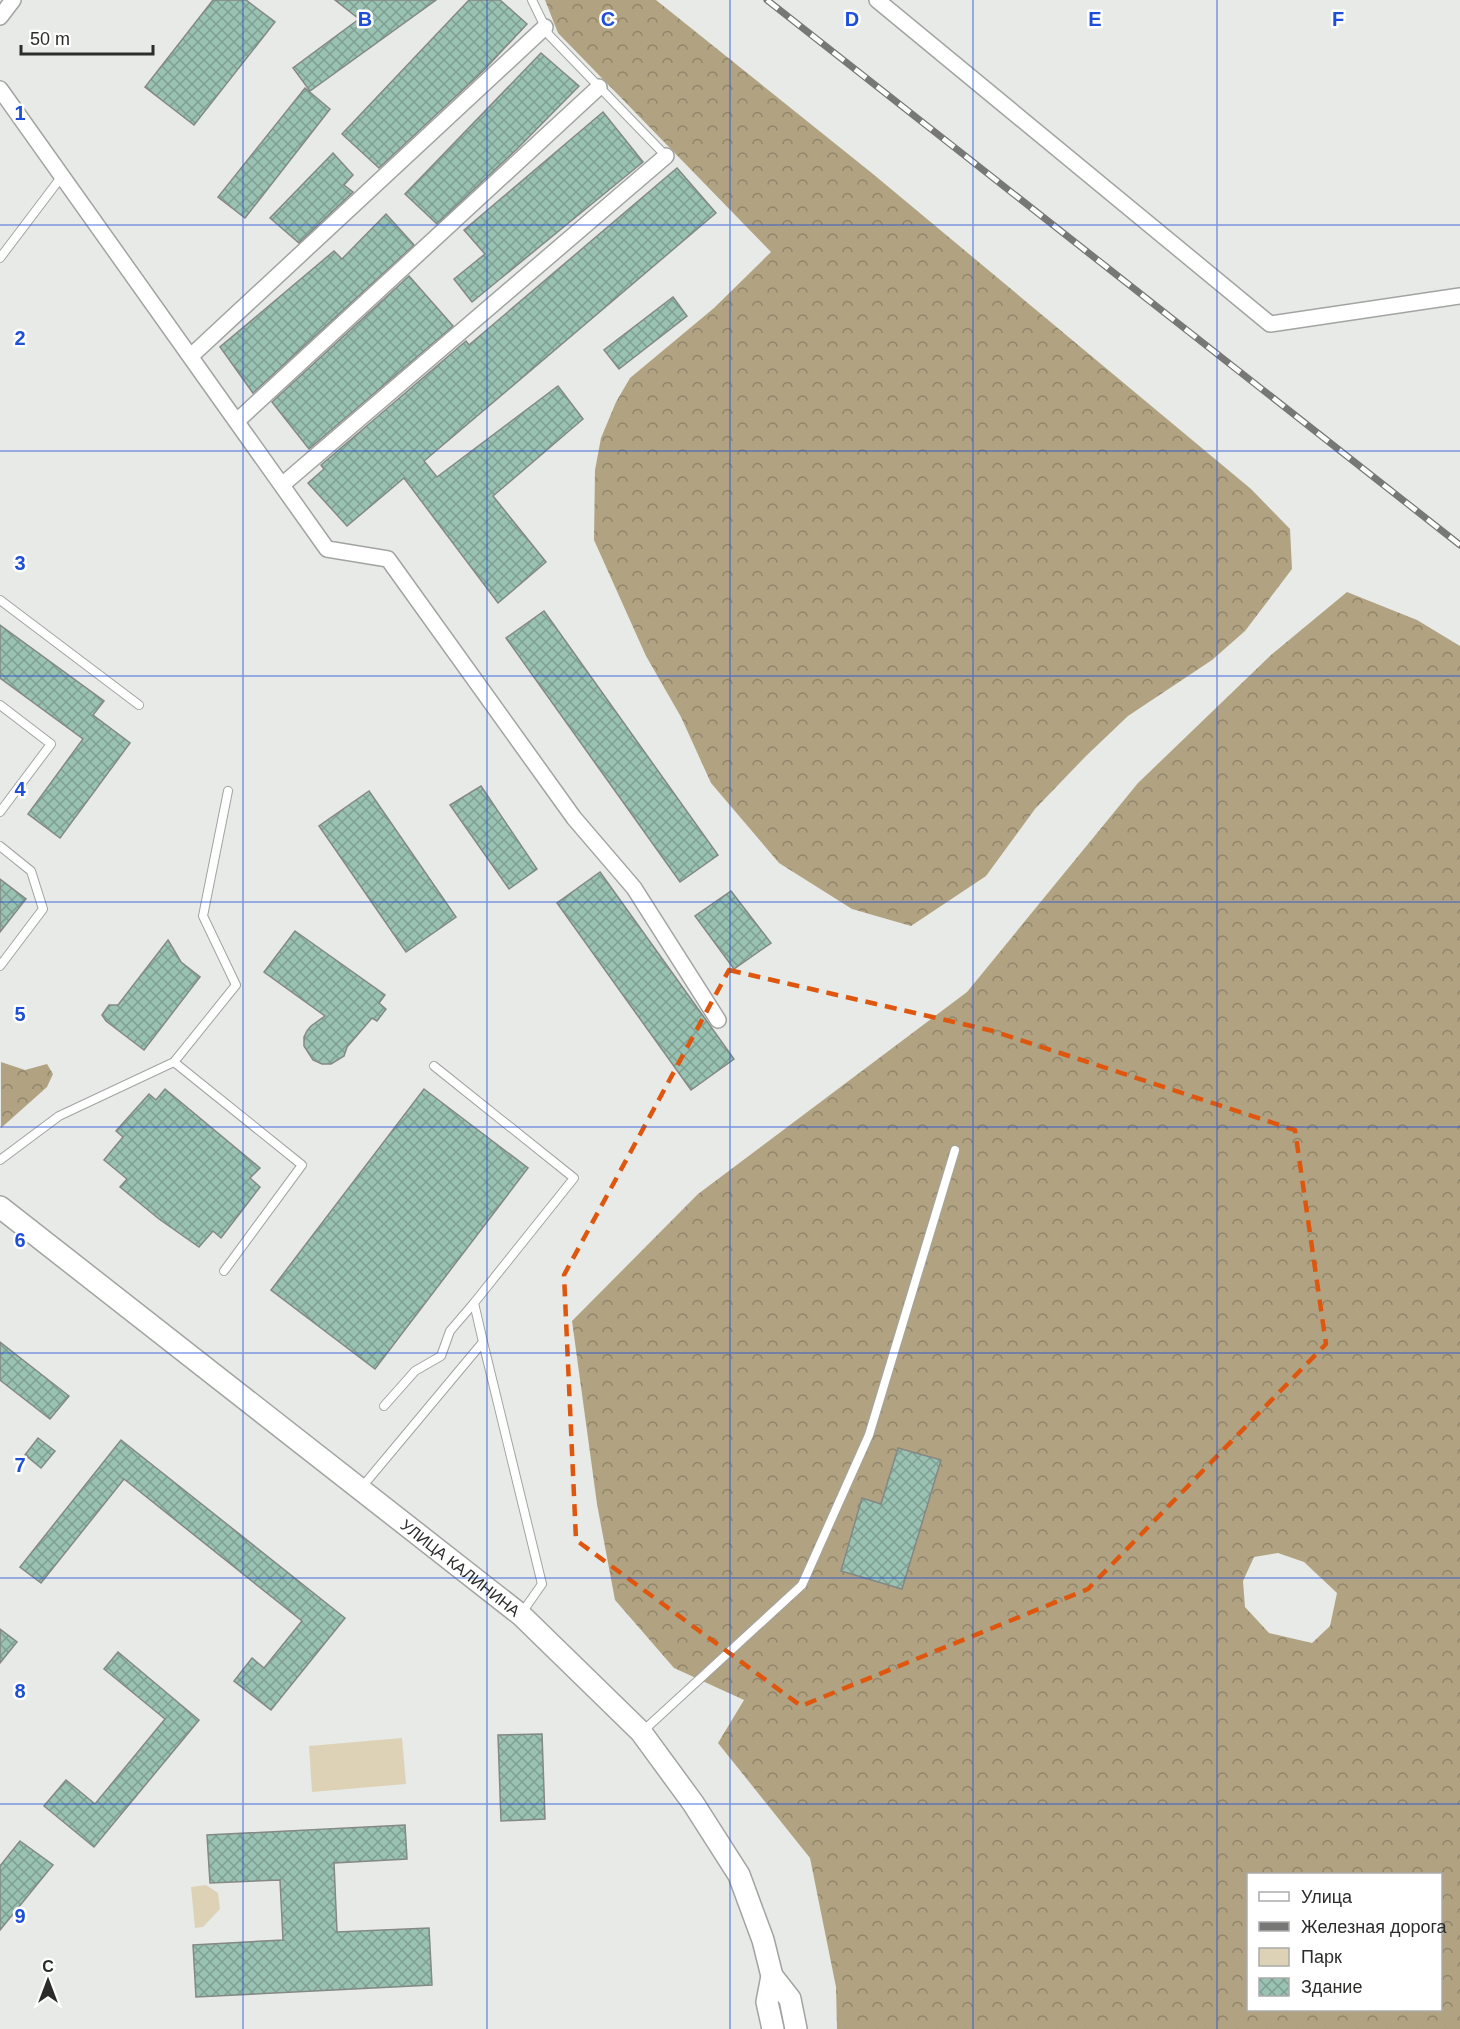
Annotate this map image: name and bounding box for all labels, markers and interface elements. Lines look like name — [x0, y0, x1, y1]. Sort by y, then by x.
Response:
text: B — [358, 8, 372, 30]
text: C — [601, 8, 615, 30]
text: D — [845, 8, 859, 30]
text: E — [1088, 8, 1102, 30]
text: F — [1332, 8, 1344, 30]
scale bar — [21, 18, 153, 56]
text: 50 m — [30, 29, 70, 49]
text: 1 — [14, 102, 26, 124]
text: 2 — [14, 327, 26, 349]
text: 3 — [14, 552, 26, 574]
text: 4 — [14, 778, 26, 800]
text: 5 — [14, 1003, 26, 1025]
text: 6 — [14, 1229, 26, 1251]
text: 7 — [14, 1454, 26, 1476]
street label: УЛИЦА КАЛИНИНА — [398, 1516, 524, 1620]
text: 8 — [14, 1680, 26, 1702]
legend — [1247, 1873, 1442, 2011]
text: Улица — [1301, 1887, 1353, 1907]
text: 9 — [14, 1905, 26, 1927]
text: Железная дорога — [1301, 1917, 1448, 1937]
text: Парк — [1301, 1947, 1342, 1967]
north arrow — [18, 1951, 78, 2011]
text: С — [42, 1958, 54, 1975]
text: Здание — [1301, 1977, 1362, 1997]

